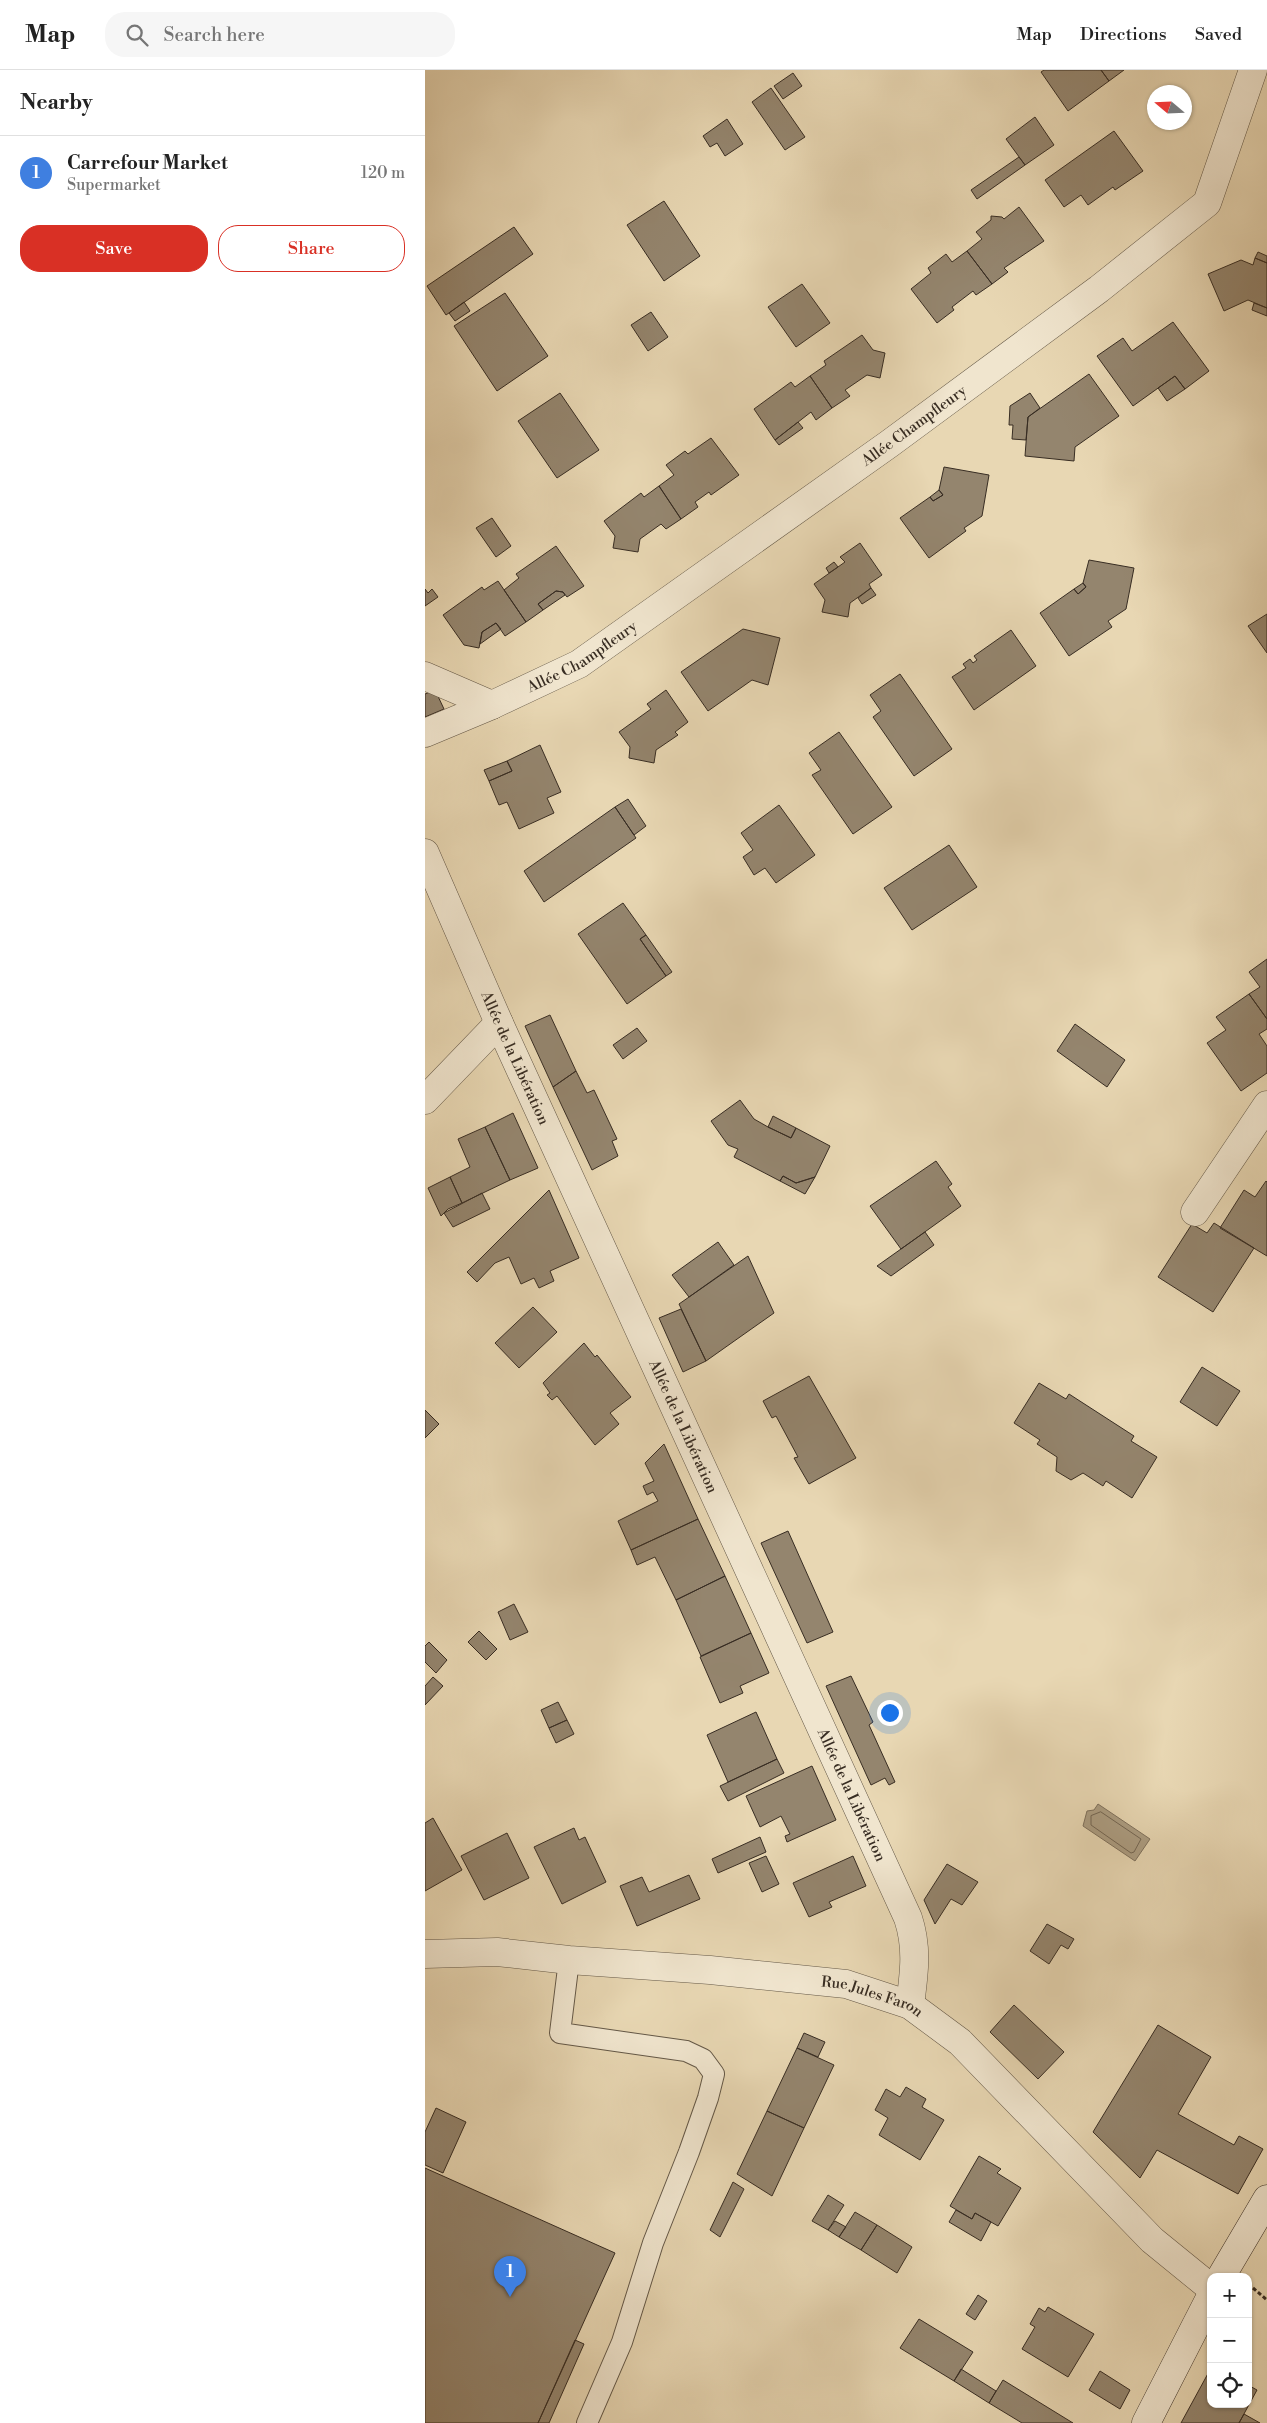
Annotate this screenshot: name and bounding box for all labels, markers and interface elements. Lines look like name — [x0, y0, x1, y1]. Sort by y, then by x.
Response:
search box — [105, 12, 455, 57]
text: Map — [25, 20, 75, 50]
icon: search — [123, 21, 151, 49]
text: Search here — [163, 23, 265, 47]
text: Map — [1016, 23, 1052, 46]
text: Directions — [1080, 23, 1167, 46]
text: Saved — [1195, 23, 1242, 46]
north arrow — [1147, 85, 1192, 130]
text: Nearby — [20, 90, 93, 116]
text: Carrefour Market — [67, 151, 228, 175]
text: 1 — [32, 163, 40, 183]
text: 120 m — [361, 163, 405, 183]
text: Supermarket — [67, 175, 161, 195]
button: Save — [20, 225, 208, 272]
button: Share — [218, 225, 405, 272]
street label: Allée Champfleury — [857, 380, 971, 471]
street label: Allée Champfleury — [523, 616, 641, 697]
street label: Allée de la Libération — [476, 987, 554, 1128]
street label: Allée de la Libération — [644, 1356, 722, 1496]
your location — [877, 1700, 903, 1726]
street label: Allée de la Libération — [813, 1724, 890, 1865]
street label: Rue Jules Faron — [820, 1972, 927, 2021]
pin: 1 — [494, 2256, 526, 2297]
map controls — [1207, 2273, 1252, 2408]
button: + — [1207, 2273, 1252, 2318]
button: − — [1207, 2318, 1252, 2363]
button: locate — [1207, 2363, 1252, 2408]

